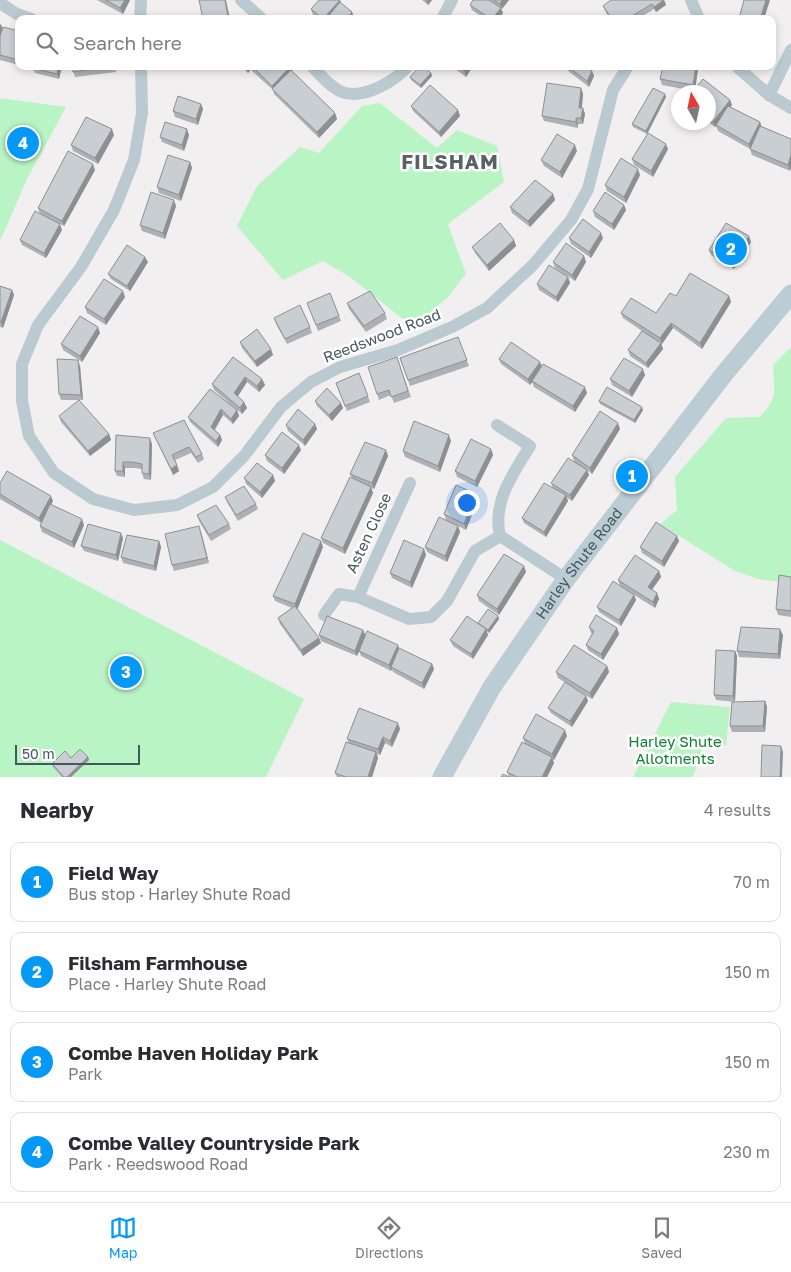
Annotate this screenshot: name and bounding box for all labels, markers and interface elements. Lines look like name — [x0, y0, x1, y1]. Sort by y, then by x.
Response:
search box — [15, 15, 776, 70]
icon: search — [33, 29, 61, 57]
text: Search here — [73, 31, 182, 54]
north arrow — [671, 85, 716, 130]
pin: 4 — [7, 124, 39, 162]
district label: FILSHAM — [401, 149, 499, 173]
pin: 2 — [715, 230, 747, 268]
street label: Reedswood Road — [320, 304, 443, 366]
pin: 1 — [616, 457, 648, 495]
street label: Asten Close — [342, 489, 395, 575]
your location — [454, 490, 480, 516]
street label: Harley Shute Road — [531, 504, 626, 622]
pin: 3 — [110, 653, 142, 691]
park label: Harley Shute Allotments — [628, 732, 722, 767]
scale bar — [15, 742, 140, 765]
text: 50 m — [22, 745, 55, 762]
text: Nearby — [20, 797, 94, 823]
text: 4 results — [704, 800, 771, 820]
text: Field Way — [68, 861, 159, 884]
text: 1 — [33, 872, 41, 892]
text: 70 m — [733, 872, 770, 892]
text: Bus stop · Harley Shute Road — [68, 884, 291, 904]
text: Filsham Farmhouse — [68, 951, 247, 974]
text: 2 — [32, 962, 42, 982]
text: 150 m — [725, 962, 770, 982]
text: Place · Harley Shute Road — [68, 974, 266, 994]
text: Combe Haven Holiday Park — [68, 1041, 319, 1064]
text: 3 — [32, 1052, 42, 1072]
text: 150 m — [725, 1052, 770, 1072]
text: Park — [68, 1064, 103, 1084]
text: Combe Valley Countryside Park — [68, 1131, 360, 1154]
text: 4 — [32, 1142, 42, 1162]
text: 230 m — [723, 1142, 770, 1162]
text: Park · Reedswood Road — [68, 1154, 248, 1174]
tab: Map — [109, 1214, 137, 1261]
tab: Directions — [355, 1214, 424, 1261]
tab: Saved — [641, 1214, 682, 1261]

